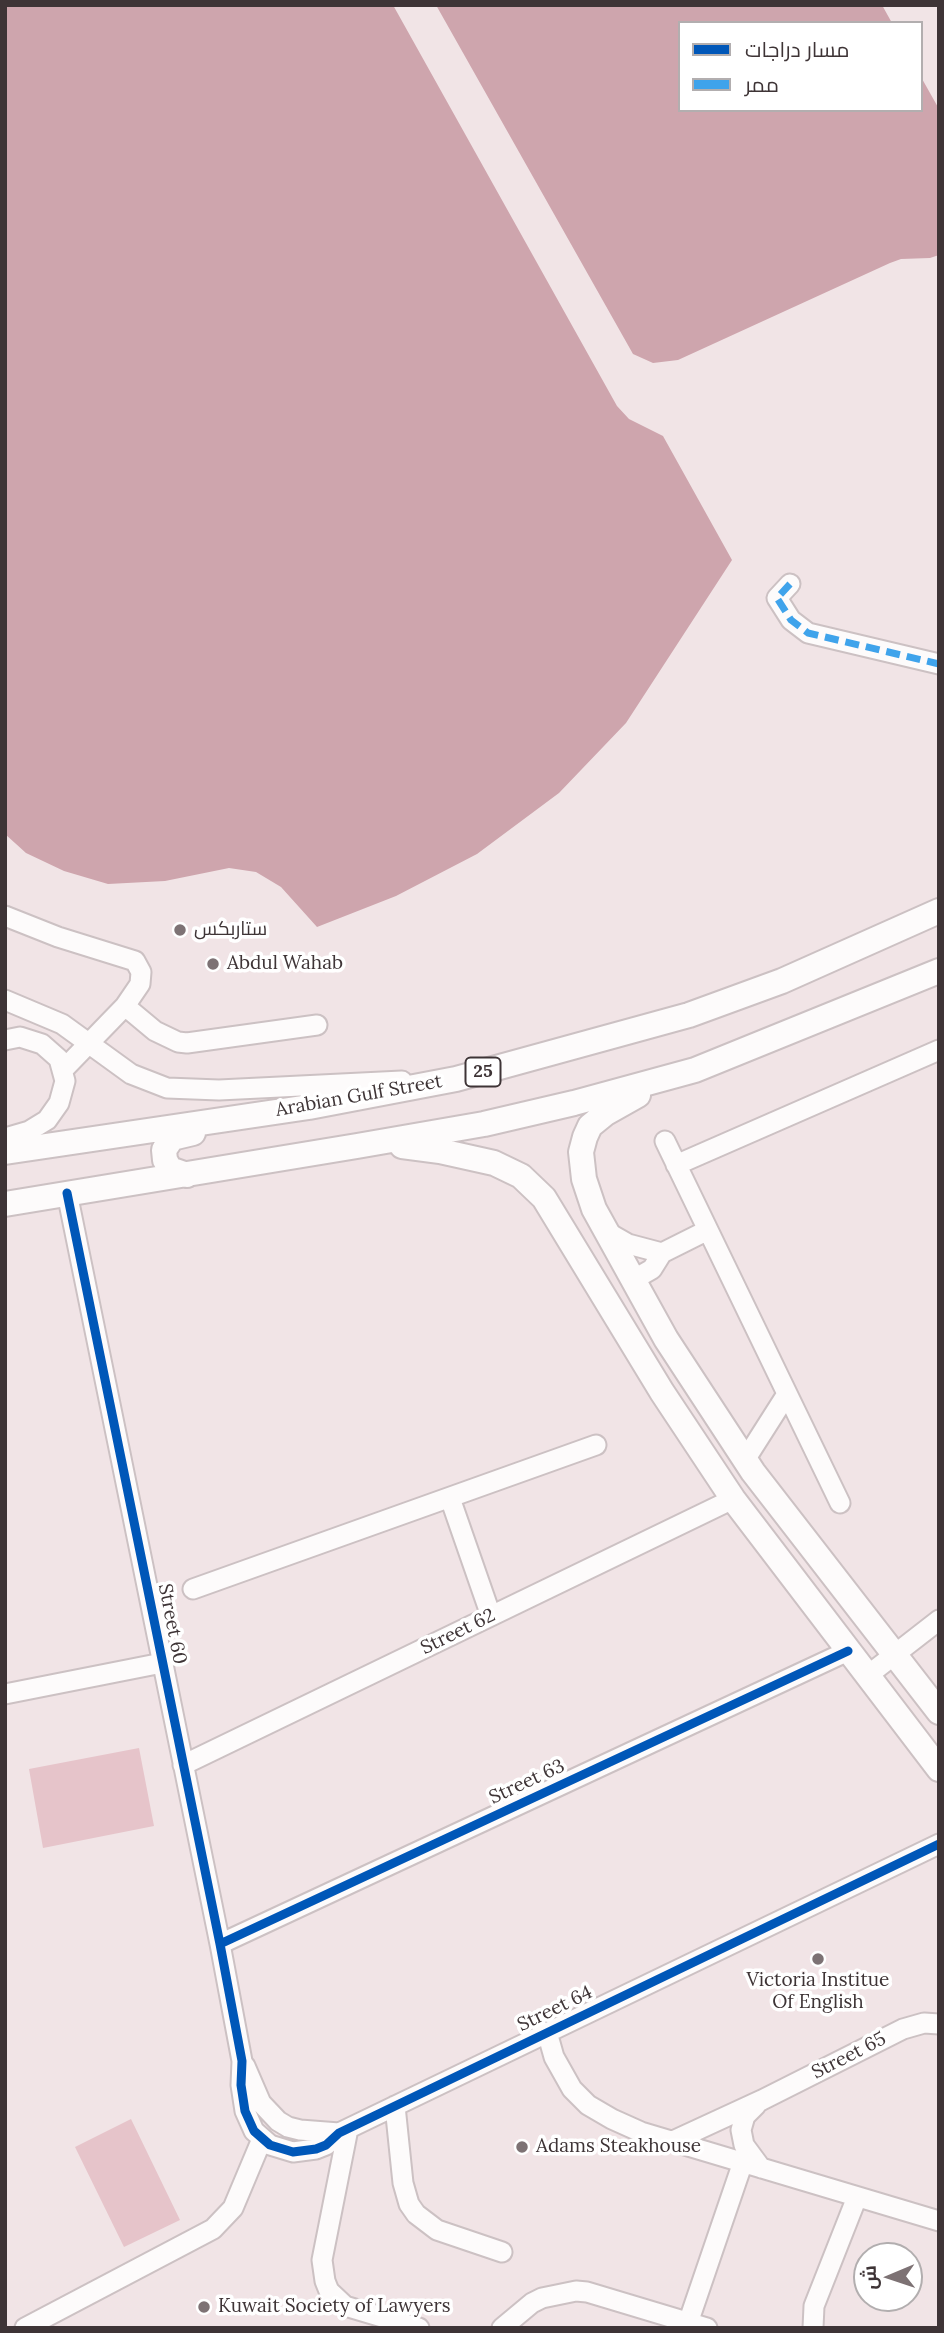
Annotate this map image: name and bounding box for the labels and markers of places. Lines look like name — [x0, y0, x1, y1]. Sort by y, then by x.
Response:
place label: ستاربكس — [194, 919, 267, 941]
marker: ستاربكس — [172, 922, 188, 938]
place label: Abdul Wahab — [227, 953, 343, 975]
marker: Abdul Wahab — [205, 956, 221, 972]
marker: Victoria Institue Of English — [810, 1951, 826, 1967]
place label: Victoria Institue Of English — [747, 1970, 889, 2014]
place label: Adams Steakhouse — [536, 2136, 701, 2158]
marker: Adams Steakhouse — [514, 2139, 530, 2155]
place label: Kuwait Society of Lawyers — [218, 2296, 451, 2318]
marker: Kuwait Society of Lawyers — [196, 2299, 212, 2315]

